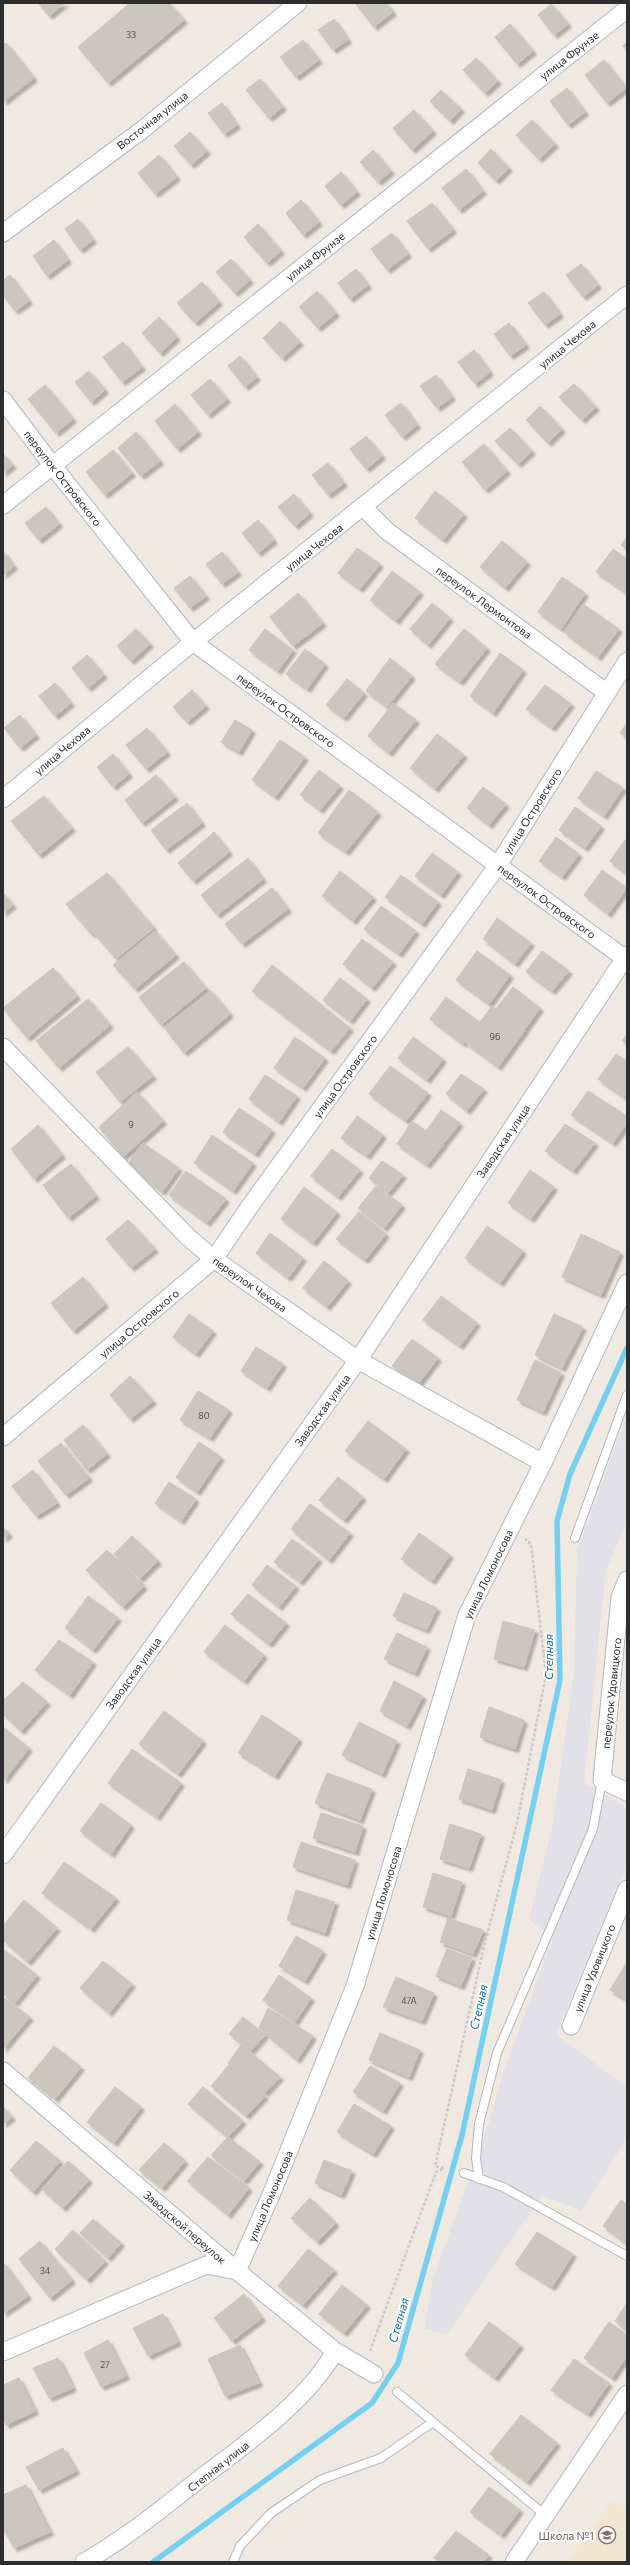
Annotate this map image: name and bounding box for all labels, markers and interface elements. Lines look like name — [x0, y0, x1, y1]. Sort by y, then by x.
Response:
street label: улица Фрунзе — [537, 28, 601, 82]
house number: 33 — [126, 29, 136, 40]
street label: Восточная улица — [114, 88, 190, 152]
street label: улица Фрунзе — [283, 229, 347, 283]
street label: улица Чехова — [536, 317, 598, 371]
street label: переулок Островского — [22, 428, 105, 529]
street label: улица Чехова — [283, 521, 345, 573]
street label: переулок Лермонтова — [434, 563, 534, 641]
street label: переулок Островского — [235, 670, 338, 750]
street label: улица Чехова — [31, 723, 93, 777]
street label: улица Островского — [500, 765, 564, 857]
street label: переулок Островского — [496, 861, 599, 941]
house number: 96 — [490, 1031, 500, 1042]
street label: улица Островского — [310, 1032, 380, 1120]
street label: Заводская улица — [474, 1102, 532, 1180]
house number: 9 — [128, 1119, 134, 1130]
street label: переулок Чехова — [210, 1254, 290, 1314]
street label: улица Островского — [97, 1286, 182, 1360]
street label: Заводская улица — [292, 1371, 352, 1449]
house number: 80 — [198, 1410, 210, 1421]
street label: улица Ломоносова — [461, 1527, 515, 1621]
street label: Заводская улица — [103, 1634, 163, 1712]
water label: Степная — [541, 1634, 555, 1680]
street label: переулок Удовицкого — [599, 1636, 623, 1749]
street label: улица Ломоносова — [362, 1844, 404, 1942]
street label: улица Удовицкого — [570, 1922, 618, 2014]
water label: Степная — [466, 1983, 490, 2031]
house number: 47А — [401, 1995, 417, 2006]
street label: улица Ломоносова — [245, 2148, 295, 2244]
street label: Заводской переулок — [141, 2188, 229, 2266]
house number: 34 — [40, 2265, 51, 2276]
water label: Степная — [385, 2296, 411, 2344]
house number: 27 — [100, 2359, 110, 2370]
street label: Степная улица — [185, 2438, 251, 2494]
school or university icon: Школа №1 — [597, 2525, 617, 2545]
place label: Школа №1 — [539, 2529, 594, 2542]

